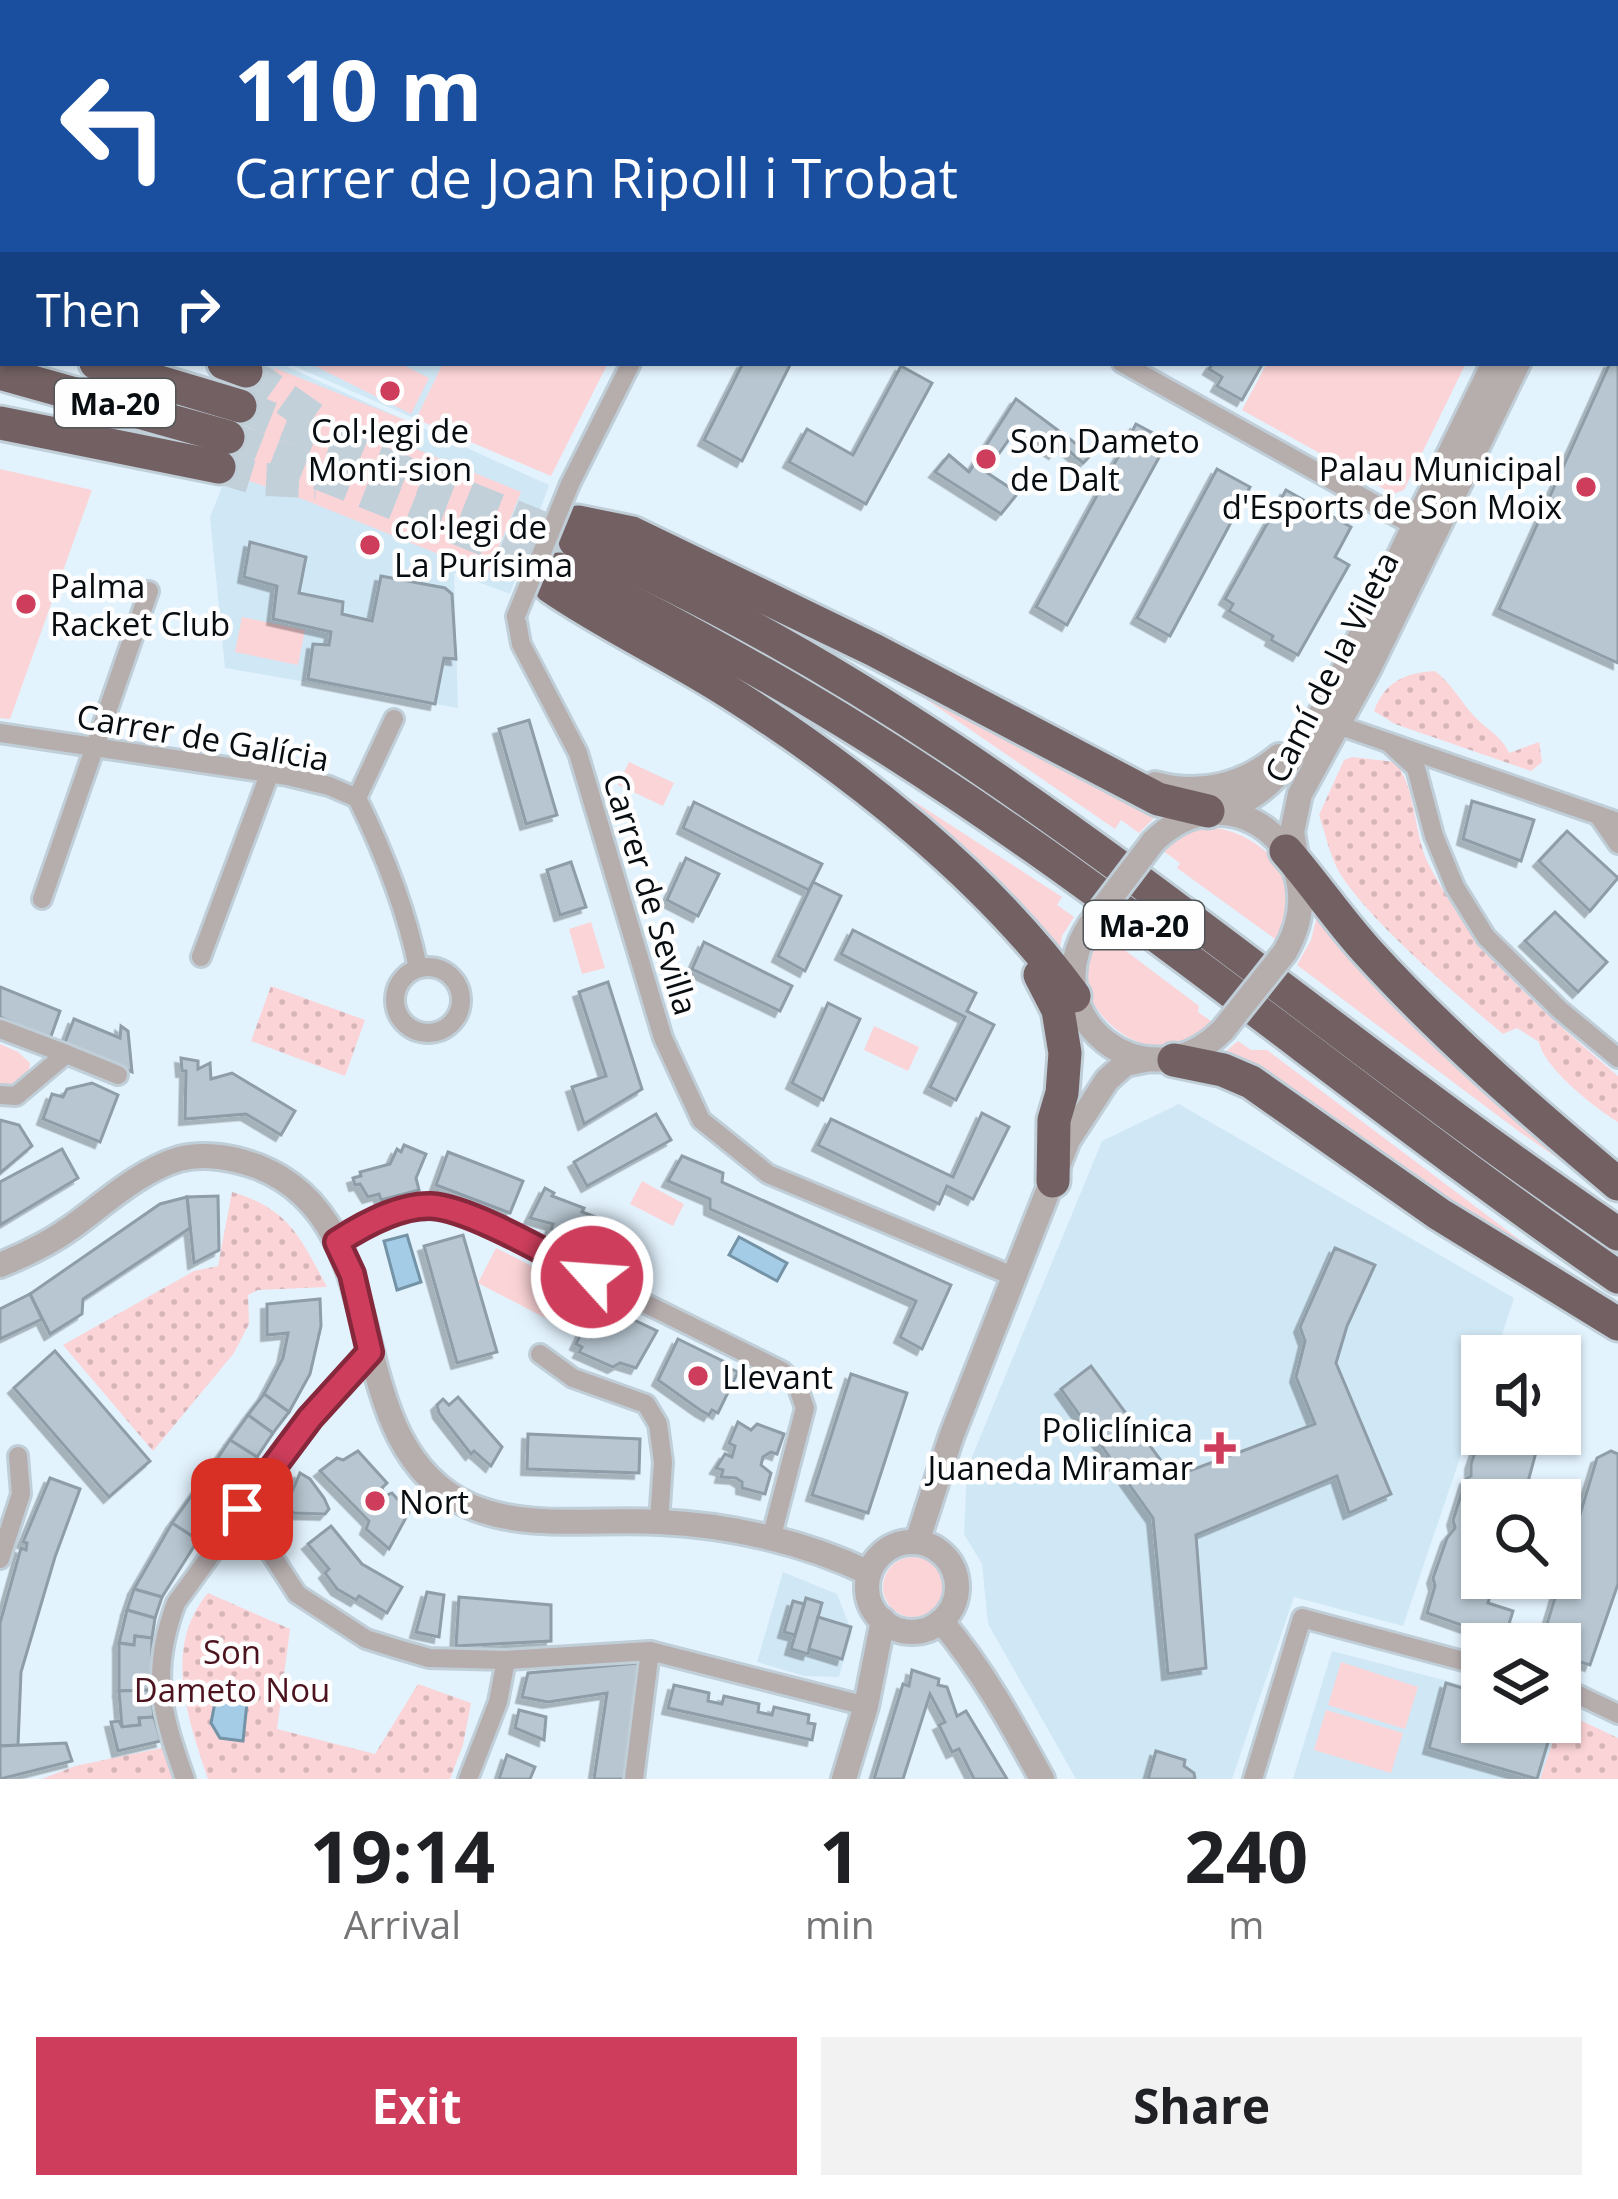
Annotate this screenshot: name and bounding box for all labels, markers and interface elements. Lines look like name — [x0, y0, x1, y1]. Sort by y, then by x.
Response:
text: 110 m — [234, 31, 482, 146]
icon: left — [36, 48, 192, 204]
text: Carrer de Joan Ripoll i Trobat — [234, 140, 958, 214]
icon: right — [165, 276, 231, 342]
text: Then — [36, 279, 141, 340]
marker: Col·legi de Monti-sion — [377, 378, 403, 404]
road number: Ma-20 — [55, 379, 175, 427]
place label: Col·legi de Monti-sion — [308, 408, 472, 491]
place label: Son Dameto de Dalt — [1010, 418, 1200, 501]
marker: Son Dameto de Dalt — [973, 446, 999, 472]
place label: Palau Municipal d'Esports de Son Moix — [1222, 446, 1562, 529]
marker: Palau Municipal d'Esports de Son Moix — [1573, 474, 1599, 500]
place label: col·legi de La Purísima — [394, 504, 573, 587]
marker: col·legi de La Purísima — [357, 532, 383, 558]
street label: Camí de la Vileta — [1253, 544, 1409, 790]
place label: Palma Racket Club — [50, 563, 230, 646]
marker: Palma Racket Club — [13, 591, 39, 617]
street label: Carrer de Galícia — [73, 693, 333, 781]
street label: Carrer de Sevilla — [593, 768, 709, 1020]
road number: Ma-20 — [1084, 901, 1204, 949]
position arrow — [529, 1214, 655, 1340]
map controls — [1461, 1335, 1581, 1743]
button: sound — [1461, 1335, 1581, 1455]
place label: Llevant — [722, 1354, 833, 1399]
marker: Llevant — [685, 1363, 711, 1389]
place label: Policlínica Juaneda Miramar — [924, 1407, 1193, 1490]
marker: Policlínica Juaneda Miramar — [1204, 1432, 1236, 1464]
pin — [191, 1458, 293, 1560]
icon: arrive — [209, 1476, 275, 1542]
place label: Nort — [399, 1479, 469, 1524]
button: search — [1461, 1479, 1581, 1599]
marker: Nort — [362, 1488, 388, 1514]
button: layers — [1461, 1623, 1581, 1743]
park label: Son Dameto Nou — [134, 1629, 330, 1712]
text: 19:14 — [310, 1806, 495, 1904]
text: 1 — [819, 1806, 860, 1904]
text: 240 — [1185, 1806, 1308, 1904]
text: Arrival — [344, 1897, 461, 1950]
text: min — [805, 1897, 875, 1950]
text: m — [1228, 1897, 1264, 1950]
button: Exit — [36, 2037, 797, 2175]
button: Share — [821, 2037, 1582, 2175]

